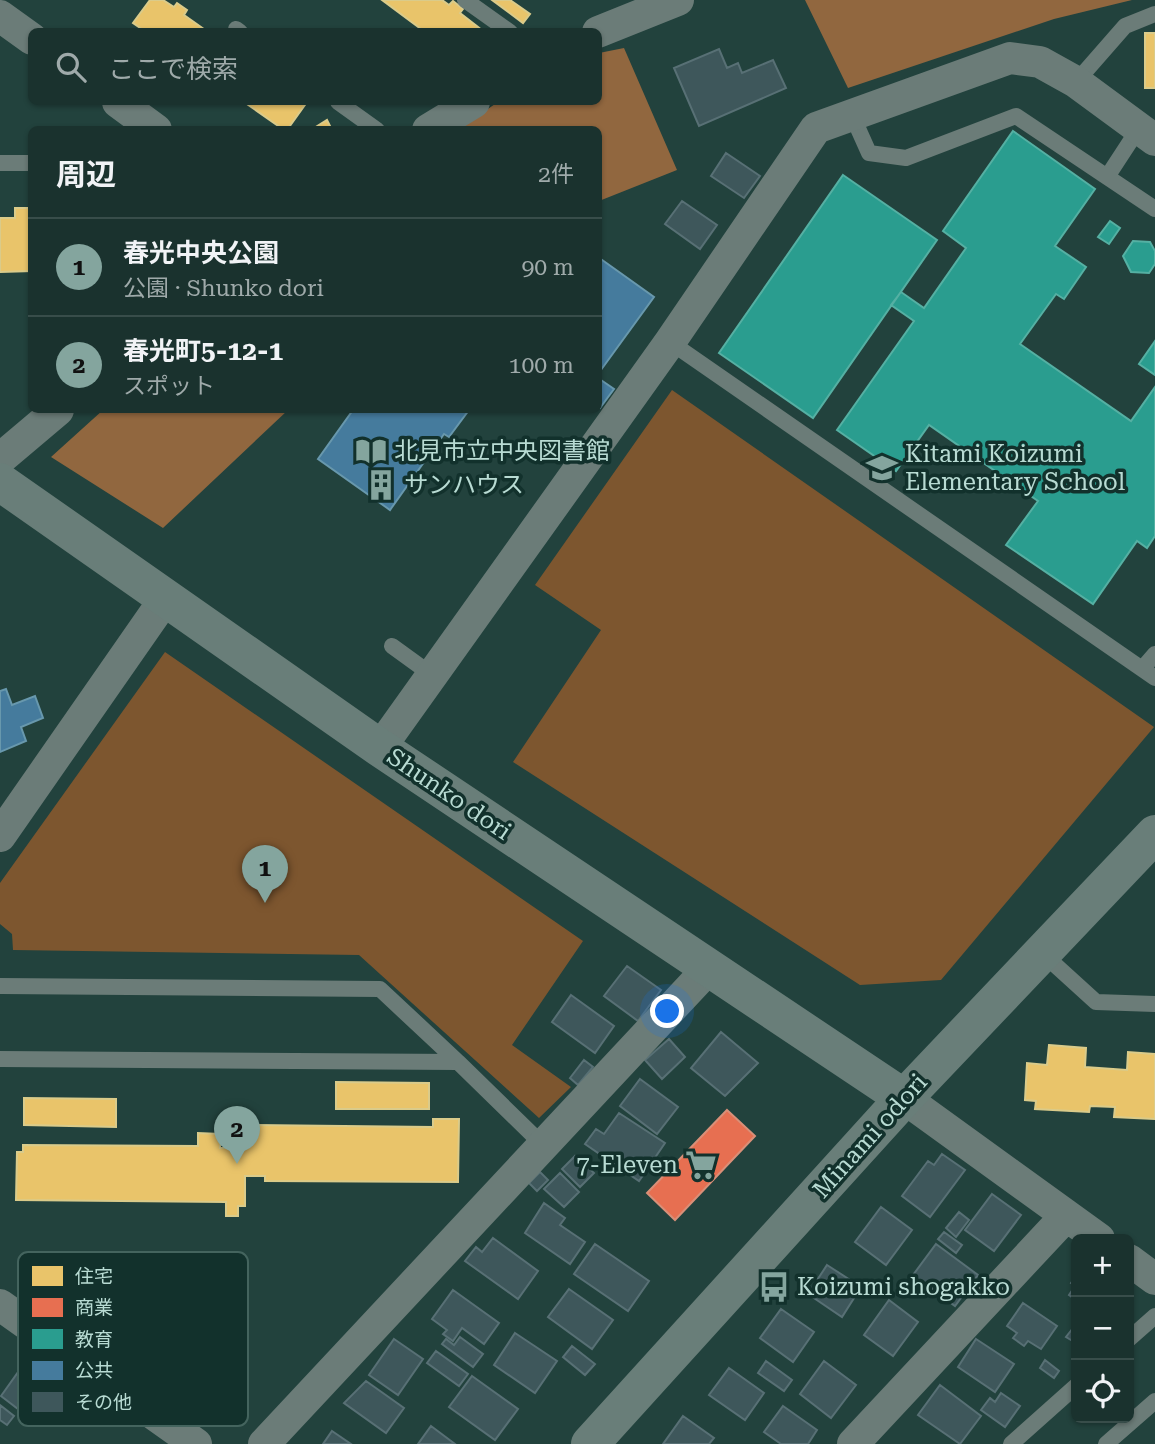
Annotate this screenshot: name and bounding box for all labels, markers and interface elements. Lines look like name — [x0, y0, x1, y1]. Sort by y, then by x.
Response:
search box — [28, 28, 602, 105]
icon: search — [52, 48, 90, 86]
text: ここで検索 — [108, 54, 238, 84]
text: 周辺 — [56, 157, 116, 192]
text: 2件 — [538, 161, 574, 188]
text: 春光中央公園 — [123, 238, 279, 268]
text: 1 — [73, 254, 85, 281]
text: 90 m — [521, 254, 574, 281]
text: 公園 · Shunko dori — [123, 275, 324, 302]
text: 春光町5-12-1 — [123, 336, 283, 366]
text: 2 — [73, 352, 85, 379]
text: 100 m — [509, 352, 574, 379]
text: スポット — [123, 373, 215, 400]
library icon: 北見市立中央図書館 — [354, 434, 388, 468]
place label: 北見市立中央図書館 — [394, 437, 610, 465]
place label: Kitami Koizumi Elementary School — [905, 440, 1125, 496]
school or university icon: Kitami Koizumi Elementary School — [865, 451, 899, 485]
building icon: サンハウス — [364, 468, 398, 502]
place label: サンハウス — [404, 471, 524, 499]
street label: Shunko dori — [382, 742, 516, 846]
pin: 1 — [242, 845, 288, 903]
your location — [650, 994, 684, 1028]
street label: Minami odori — [807, 1068, 933, 1204]
pin: 2 — [214, 1106, 260, 1164]
supermarket icon: 7-Eleven — [684, 1148, 718, 1182]
place label: 7-Eleven — [576, 1151, 678, 1179]
map controls — [1071, 1234, 1134, 1423]
button: + — [1071, 1234, 1134, 1297]
legend — [18, 1252, 248, 1426]
text: 住宅 — [75, 1265, 113, 1288]
bus stop icon: Koizumi shogakko — [757, 1270, 791, 1304]
place label: Koizumi shogakko — [797, 1273, 1010, 1301]
text: 商業 — [75, 1296, 113, 1319]
button: − — [1071, 1297, 1134, 1360]
text: 教育 — [75, 1328, 113, 1351]
text: 公共 — [75, 1359, 113, 1382]
button: locate — [1071, 1360, 1134, 1423]
text: その他 — [75, 1391, 132, 1414]

